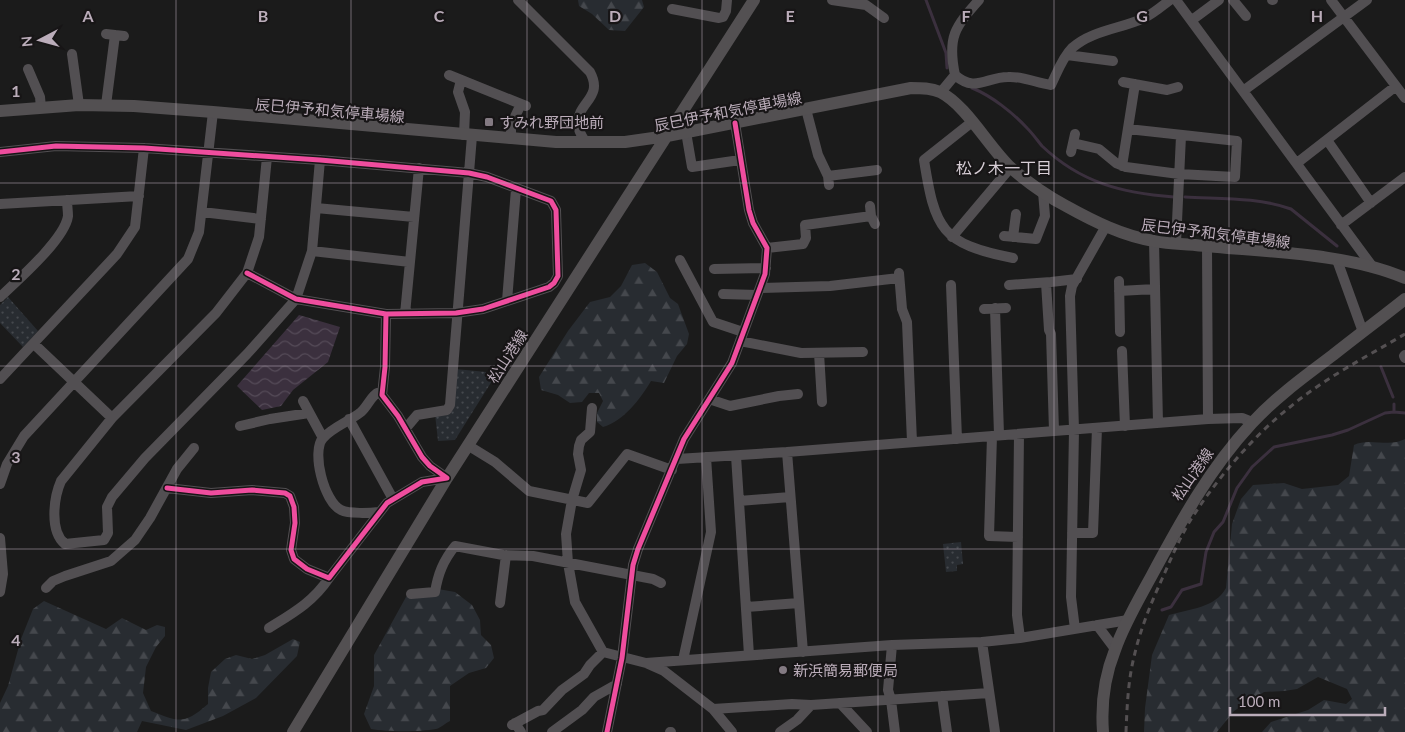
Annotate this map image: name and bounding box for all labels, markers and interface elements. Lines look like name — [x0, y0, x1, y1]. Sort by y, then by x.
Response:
text: A — [81, 6, 94, 25]
text: B — [258, 6, 268, 25]
text: C — [434, 6, 445, 25]
text: D — [609, 6, 621, 25]
text: E — [785, 6, 795, 25]
text: F — [961, 6, 971, 25]
text: G — [1136, 6, 1148, 25]
text: H — [1311, 6, 1323, 25]
north arrow — [15, 15, 65, 65]
text: N — [18, 35, 36, 48]
text: 1 — [11, 81, 21, 100]
street label: 辰巳伊予和気停車場線 — [653, 88, 803, 134]
street label: 辰巳伊予和気停車場線 — [254, 94, 406, 126]
place label: すみれ野団地前 — [499, 113, 604, 131]
marker: すみれ野団地前 — [483, 116, 495, 128]
district label: 松ノ木一丁目 — [956, 158, 1052, 177]
street label: 辰巳伊予和気停車場線 — [1140, 215, 1292, 251]
text: 2 — [11, 264, 21, 283]
street label: 松山港線 — [483, 326, 531, 386]
street label: 松山港線 — [1167, 444, 1217, 504]
text: 3 — [11, 447, 21, 466]
text: 4 — [11, 630, 21, 649]
place label: 新浜簡易郵便局 — [793, 661, 898, 679]
marker: 新浜簡易郵便局 — [777, 664, 789, 676]
scale bar — [1230, 684, 1385, 716]
text: 100 m — [1238, 692, 1280, 710]

